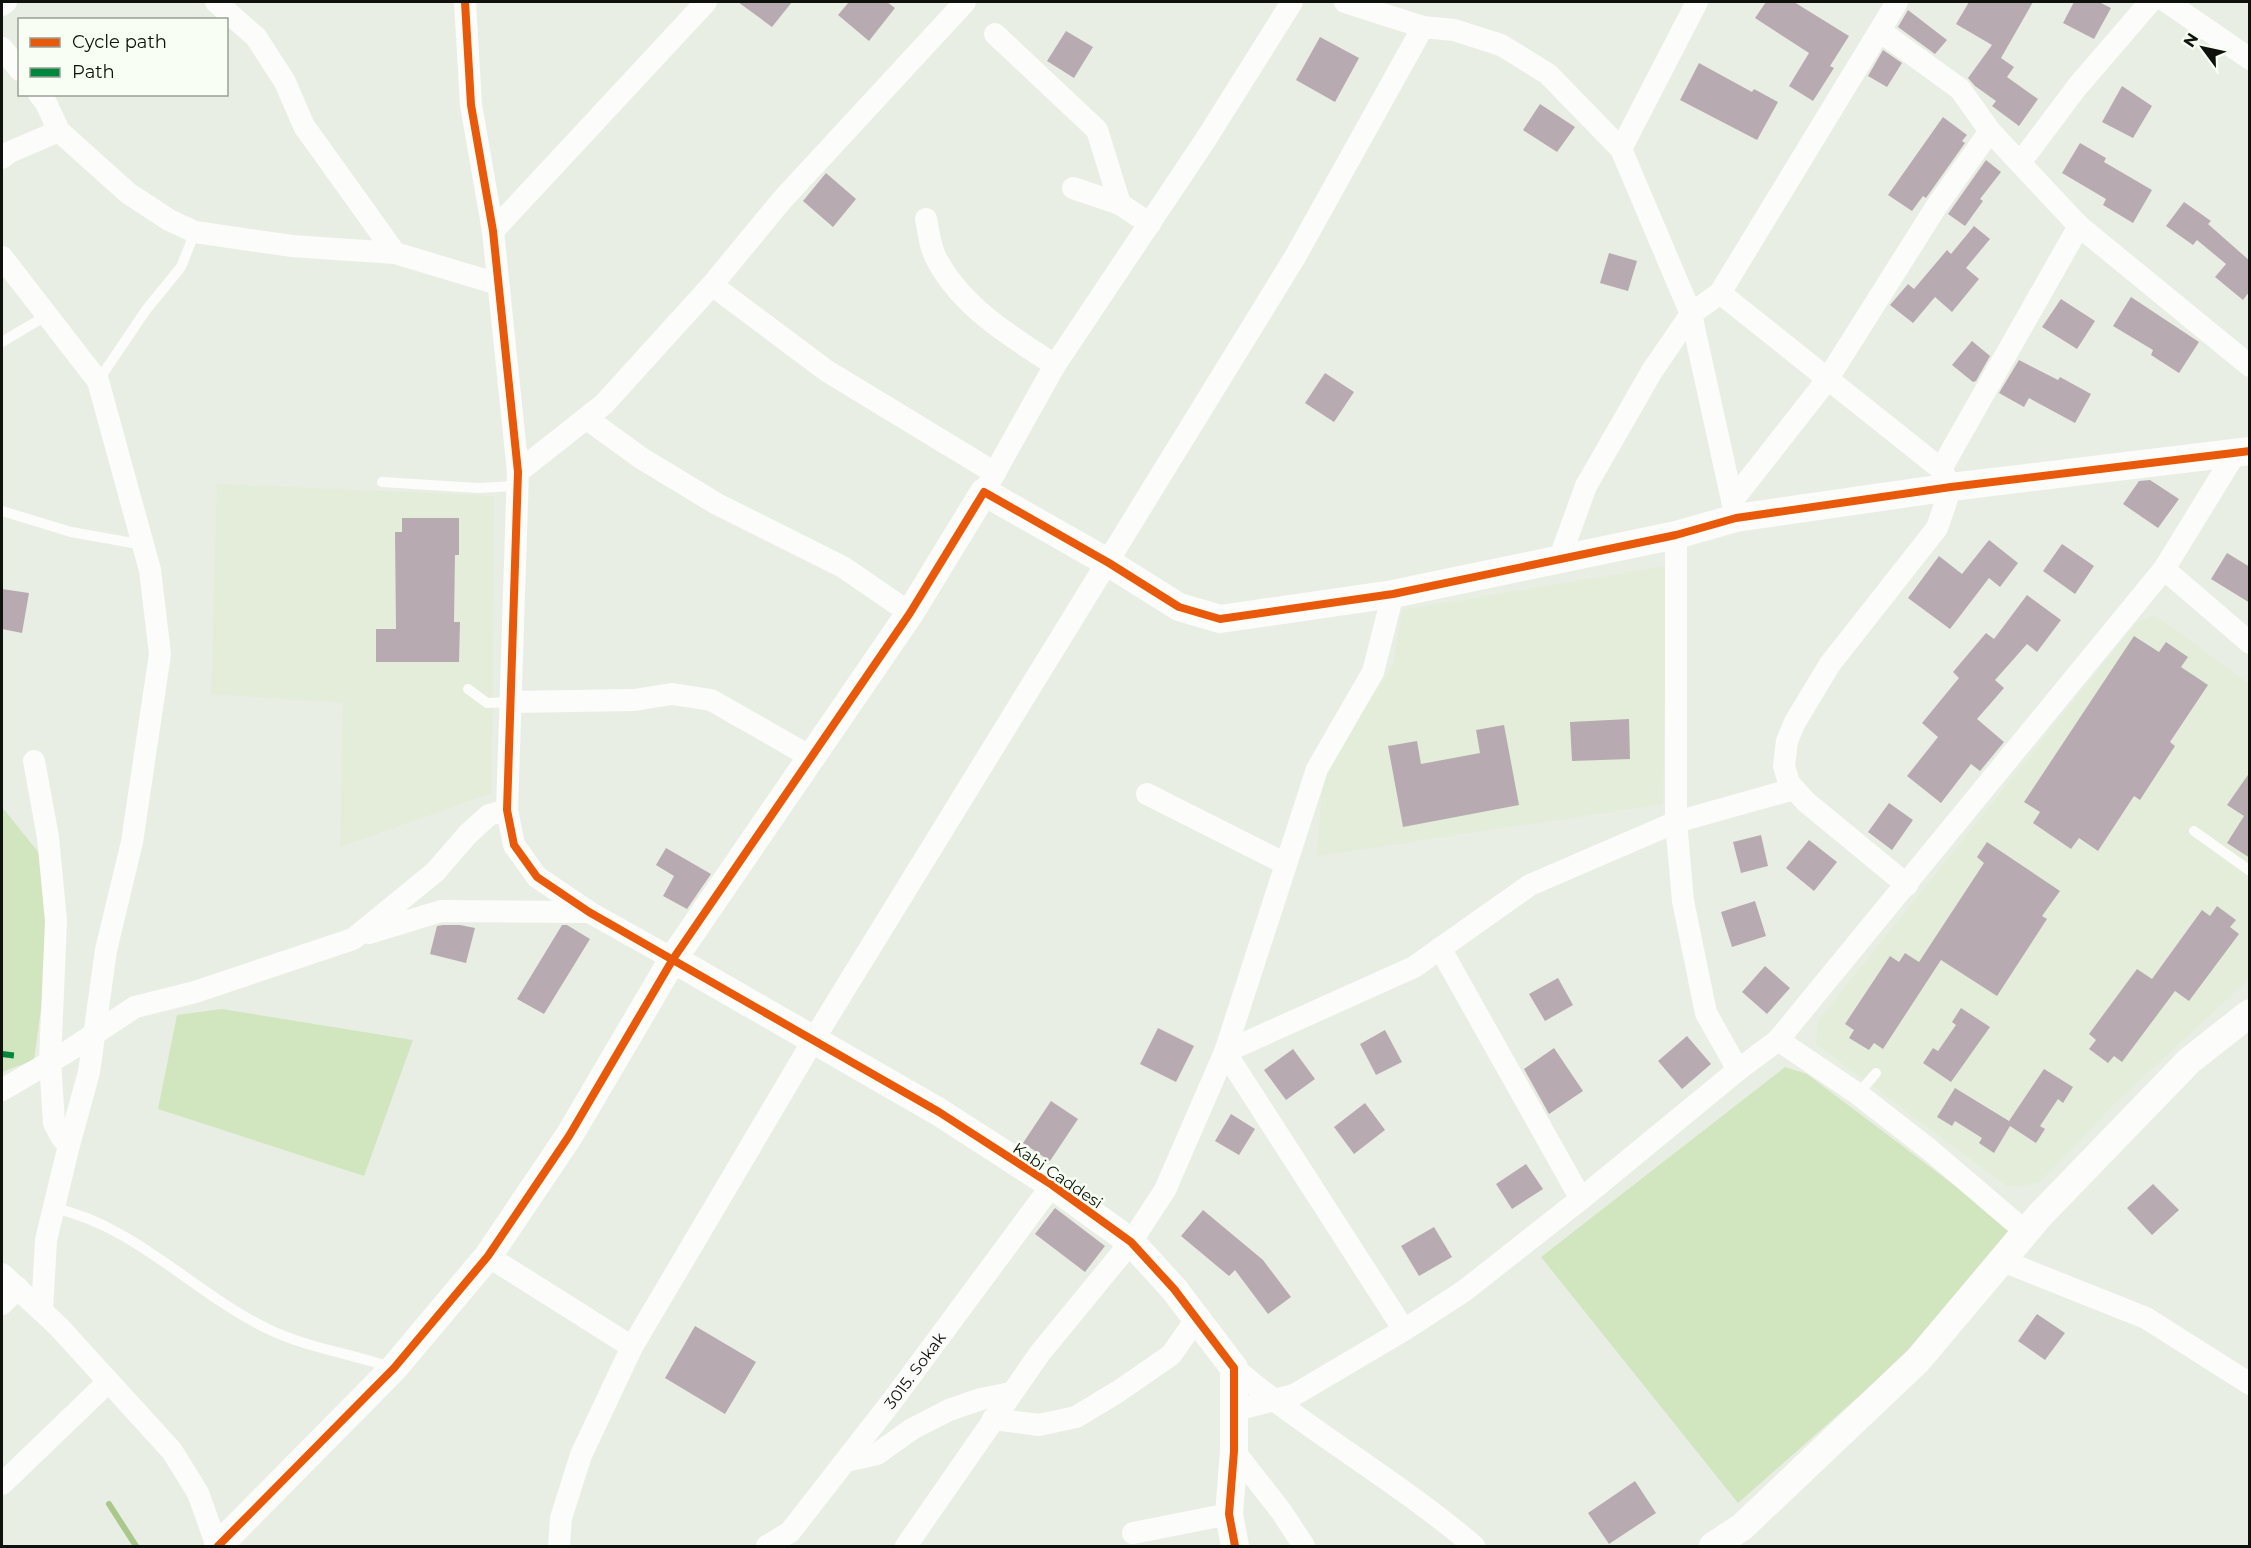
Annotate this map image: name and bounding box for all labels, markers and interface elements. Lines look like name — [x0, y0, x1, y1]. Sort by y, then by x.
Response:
legend — [18, 18, 228, 96]
north arrow — [2173, 18, 2233, 78]
text: N — [2179, 30, 2202, 51]
text: Cycle path — [72, 31, 167, 53]
text: Path — [72, 61, 115, 83]
street label: Kabi Caddesi — [1009, 1138, 1106, 1212]
street label: 3015. Sokak — [880, 1328, 950, 1413]

